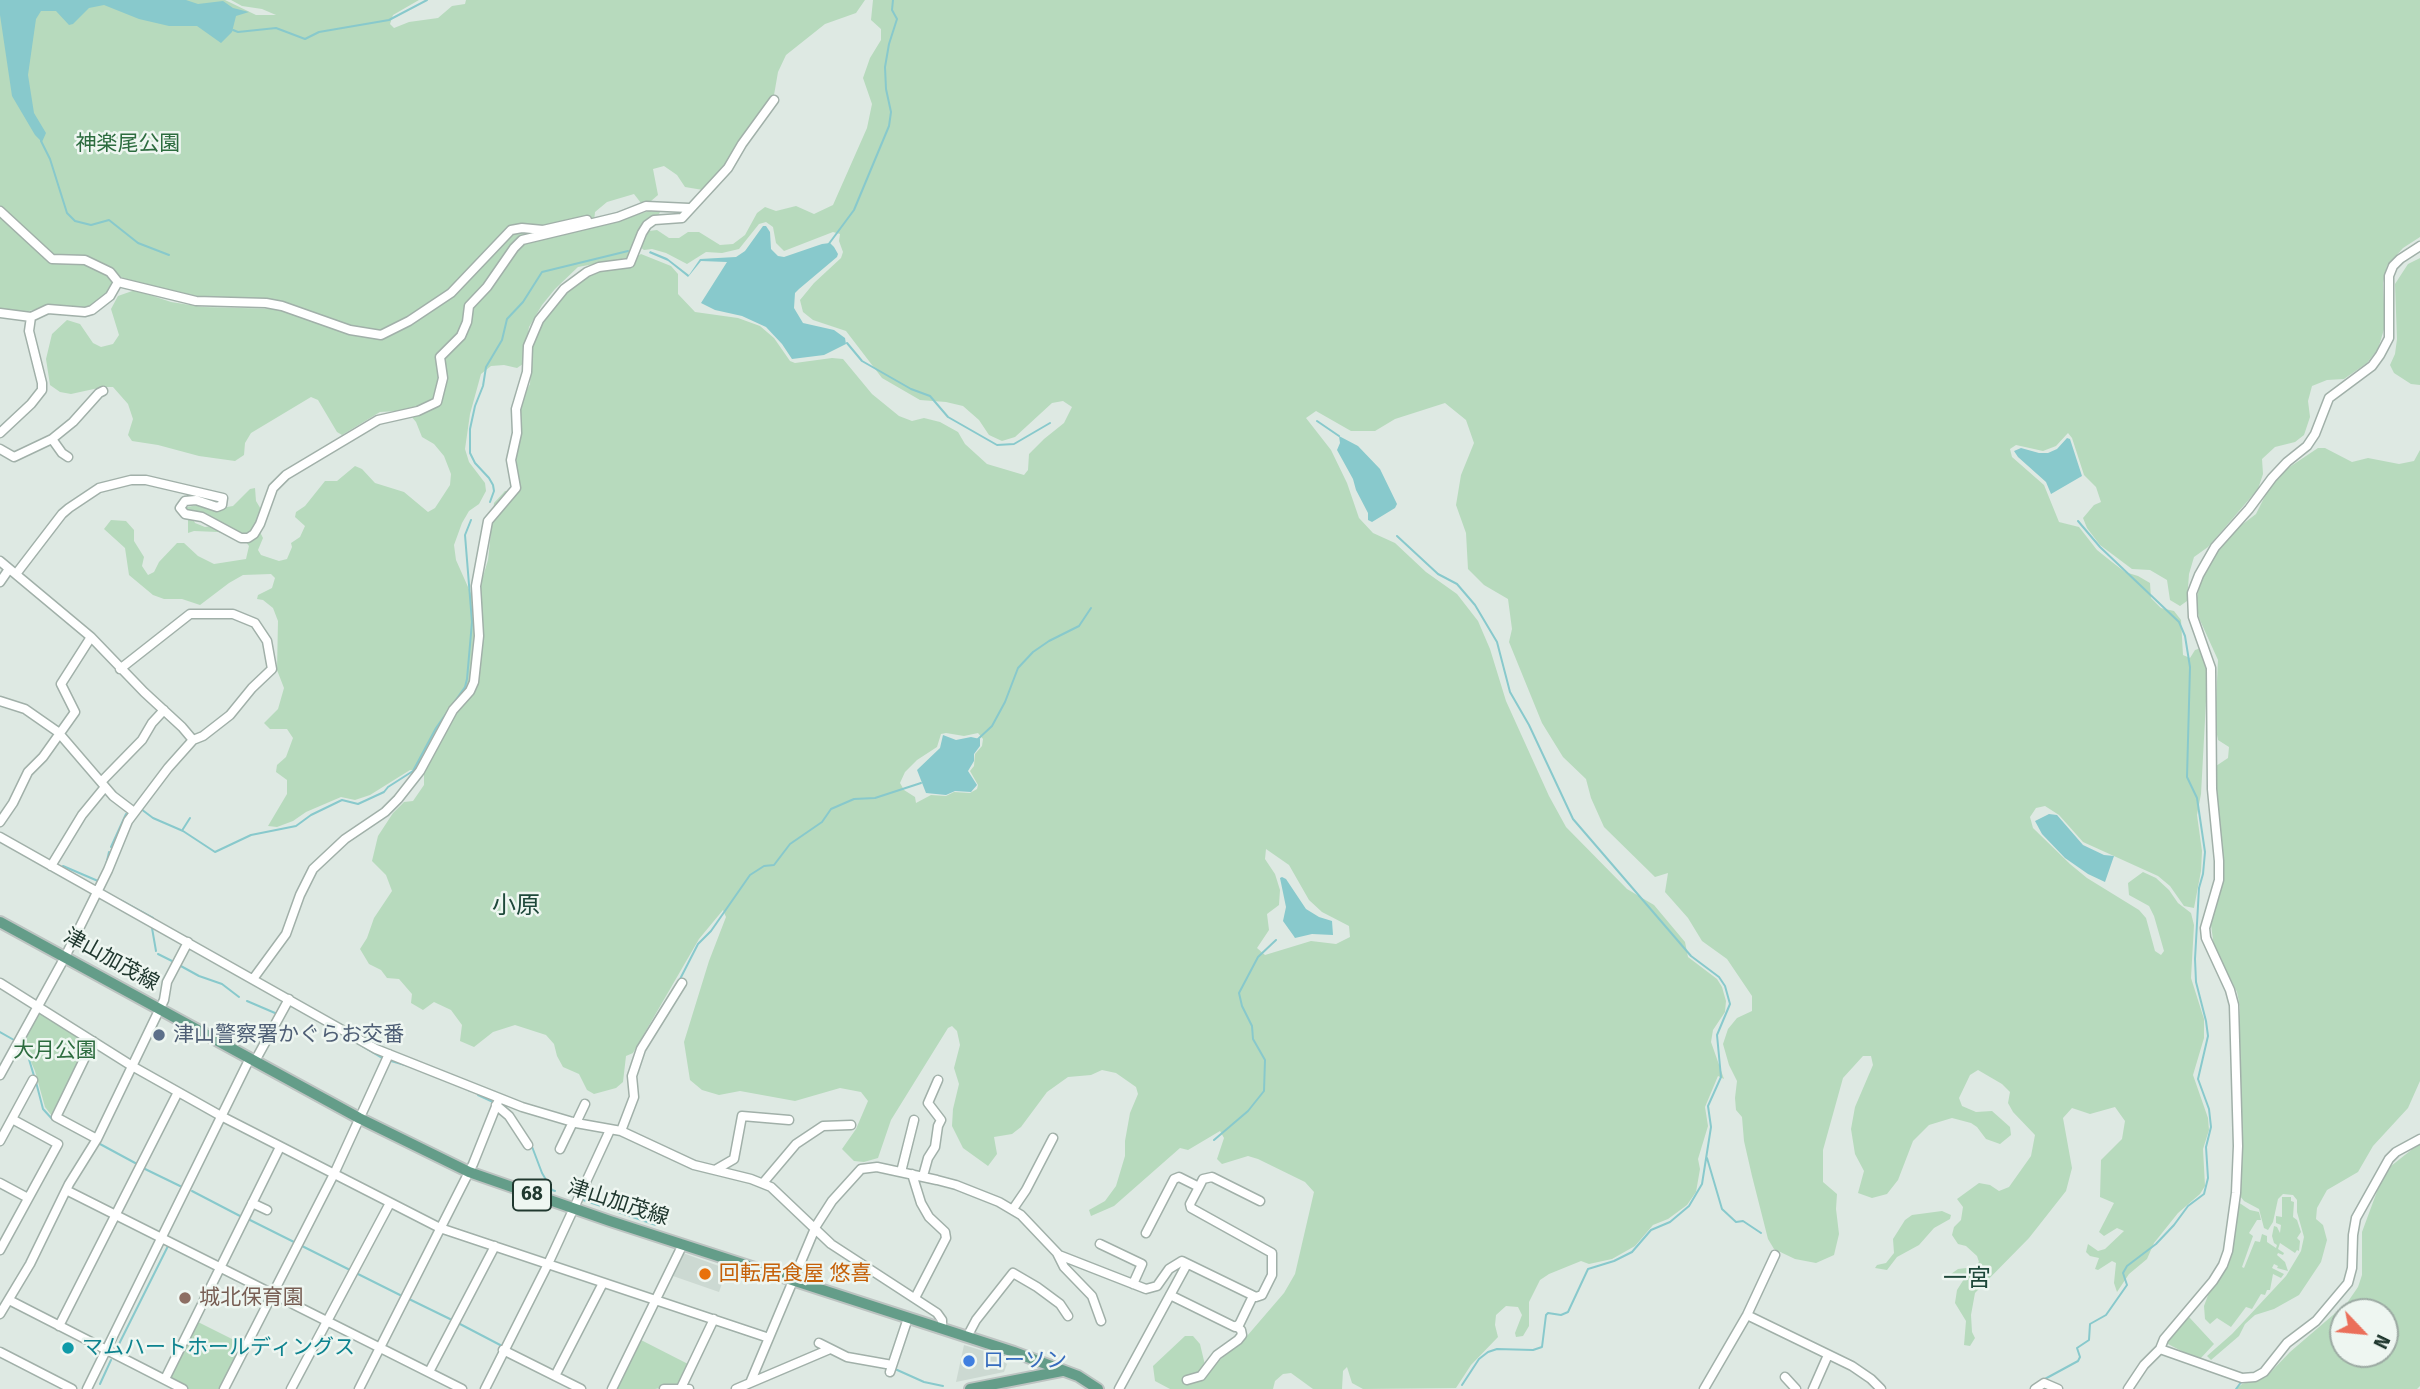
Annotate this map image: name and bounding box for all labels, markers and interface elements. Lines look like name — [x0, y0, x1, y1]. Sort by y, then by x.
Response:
park label: 神楽尾公園 — [76, 131, 180, 157]
district label: 小原 — [492, 892, 540, 920]
street label: 津山加茂線 — [59, 924, 163, 996]
place label: 津山警察署かぐらお交番 — [173, 1022, 404, 1048]
marker: 津山警察署かぐらお交番 — [151, 1027, 167, 1043]
park label: 大月公園 — [13, 1038, 97, 1064]
street label: 津山加茂線 — [564, 1175, 672, 1231]
road number: 68 — [513, 1180, 551, 1210]
place label: 回転居食屋 悠喜 — [719, 1261, 872, 1287]
district label: 一宮 — [1943, 1265, 1991, 1293]
marker: 回転居食屋 悠喜 — [697, 1266, 713, 1282]
place label: 城北保育園 — [199, 1285, 304, 1311]
marker: 城北保育園 — [177, 1290, 193, 1306]
north arrow — [2329, 1298, 2399, 1368]
text: N — [2368, 1331, 2395, 1352]
place label: マムハートホールディングス — [82, 1335, 355, 1361]
marker: マムハートホールディングス — [60, 1340, 76, 1356]
place label: ローソン — [983, 1348, 1067, 1374]
marker: ローソン — [961, 1353, 977, 1369]

